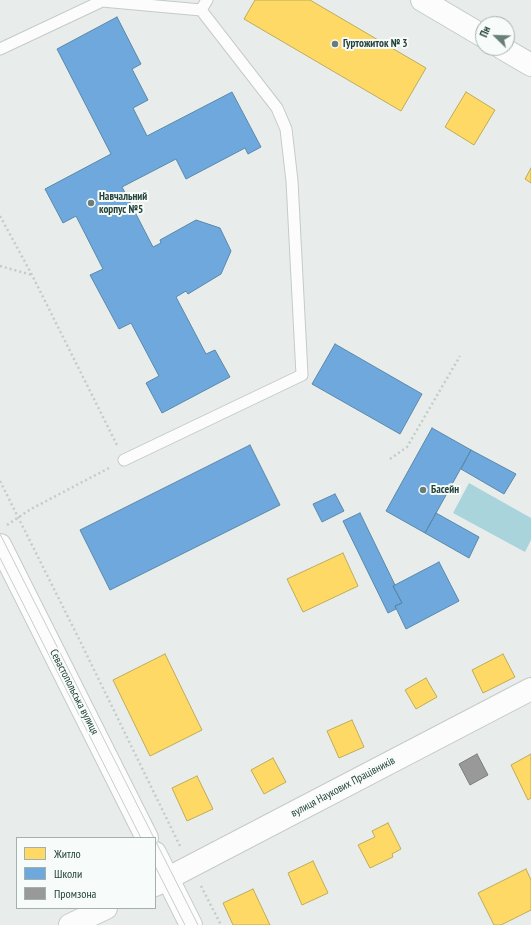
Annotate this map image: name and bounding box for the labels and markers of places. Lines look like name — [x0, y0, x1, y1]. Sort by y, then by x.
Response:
place label: Гуртожиток № 3 — [343, 37, 408, 51]
marker: Гуртожиток № 3 — [330, 39, 340, 49]
place label: Навчальний корпус №5 — [99, 190, 147, 216]
marker: Навчальний корпус №5 — [86, 198, 96, 208]
place label: Басейн — [431, 483, 459, 497]
marker: Басейн — [418, 485, 428, 495]

